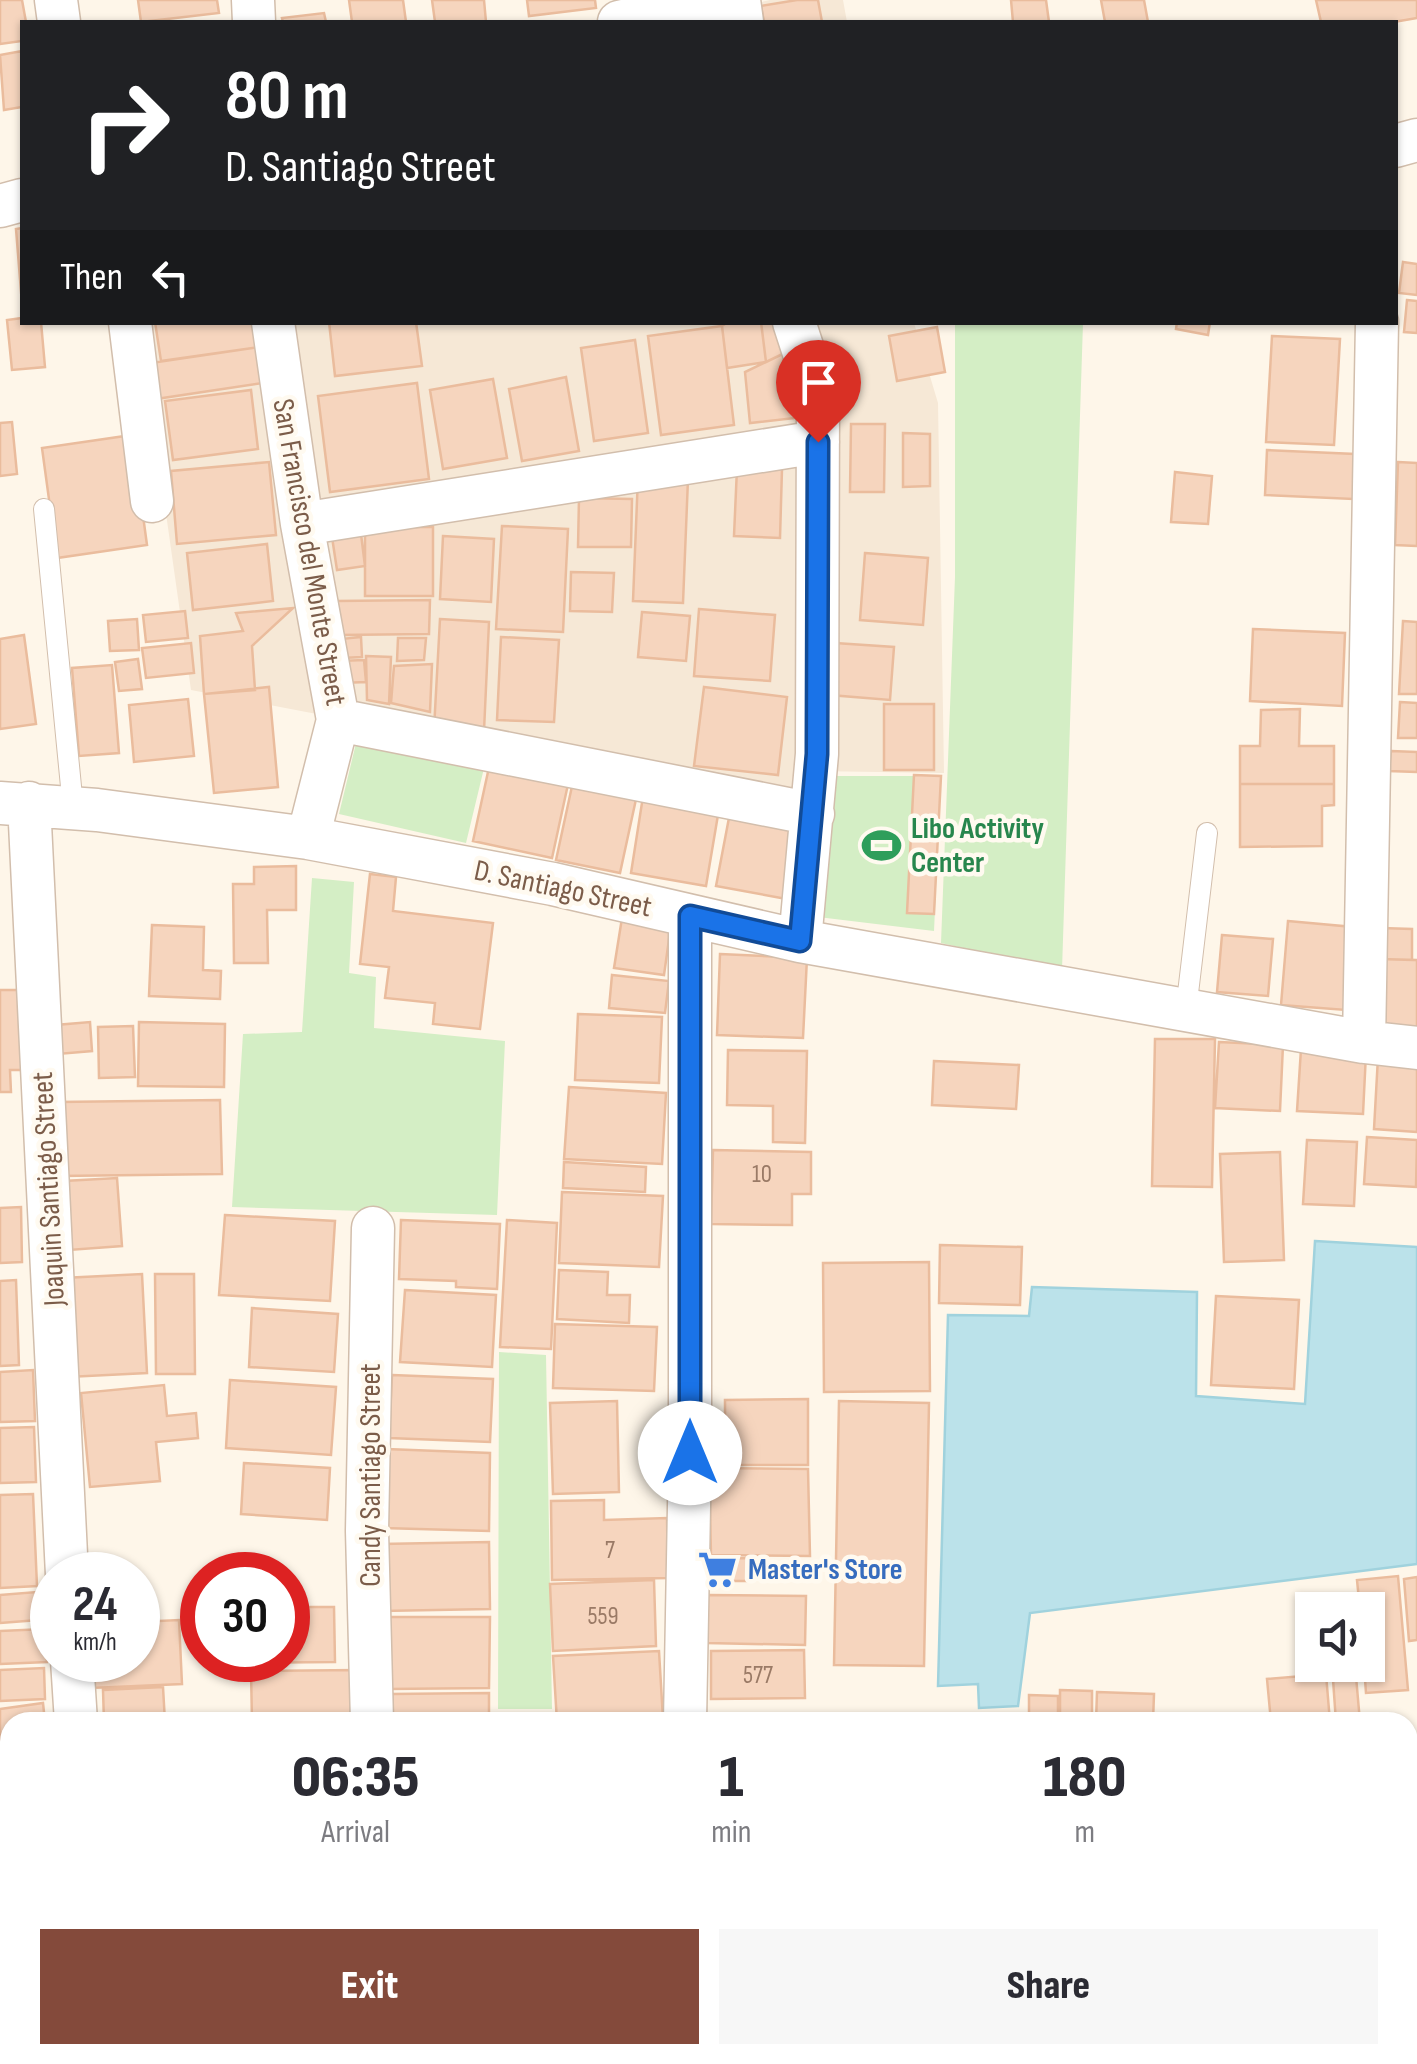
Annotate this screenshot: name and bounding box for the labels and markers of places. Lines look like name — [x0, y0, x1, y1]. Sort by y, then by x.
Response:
pin — [776, 340, 861, 443]
place label: Libo Activity Center — [911, 811, 1045, 881]
sports icon: Libo Activity Center — [860, 824, 902, 866]
supermarket icon: Master's Store — [697, 1548, 739, 1590]
place label: Master's Store — [748, 1552, 903, 1588]

